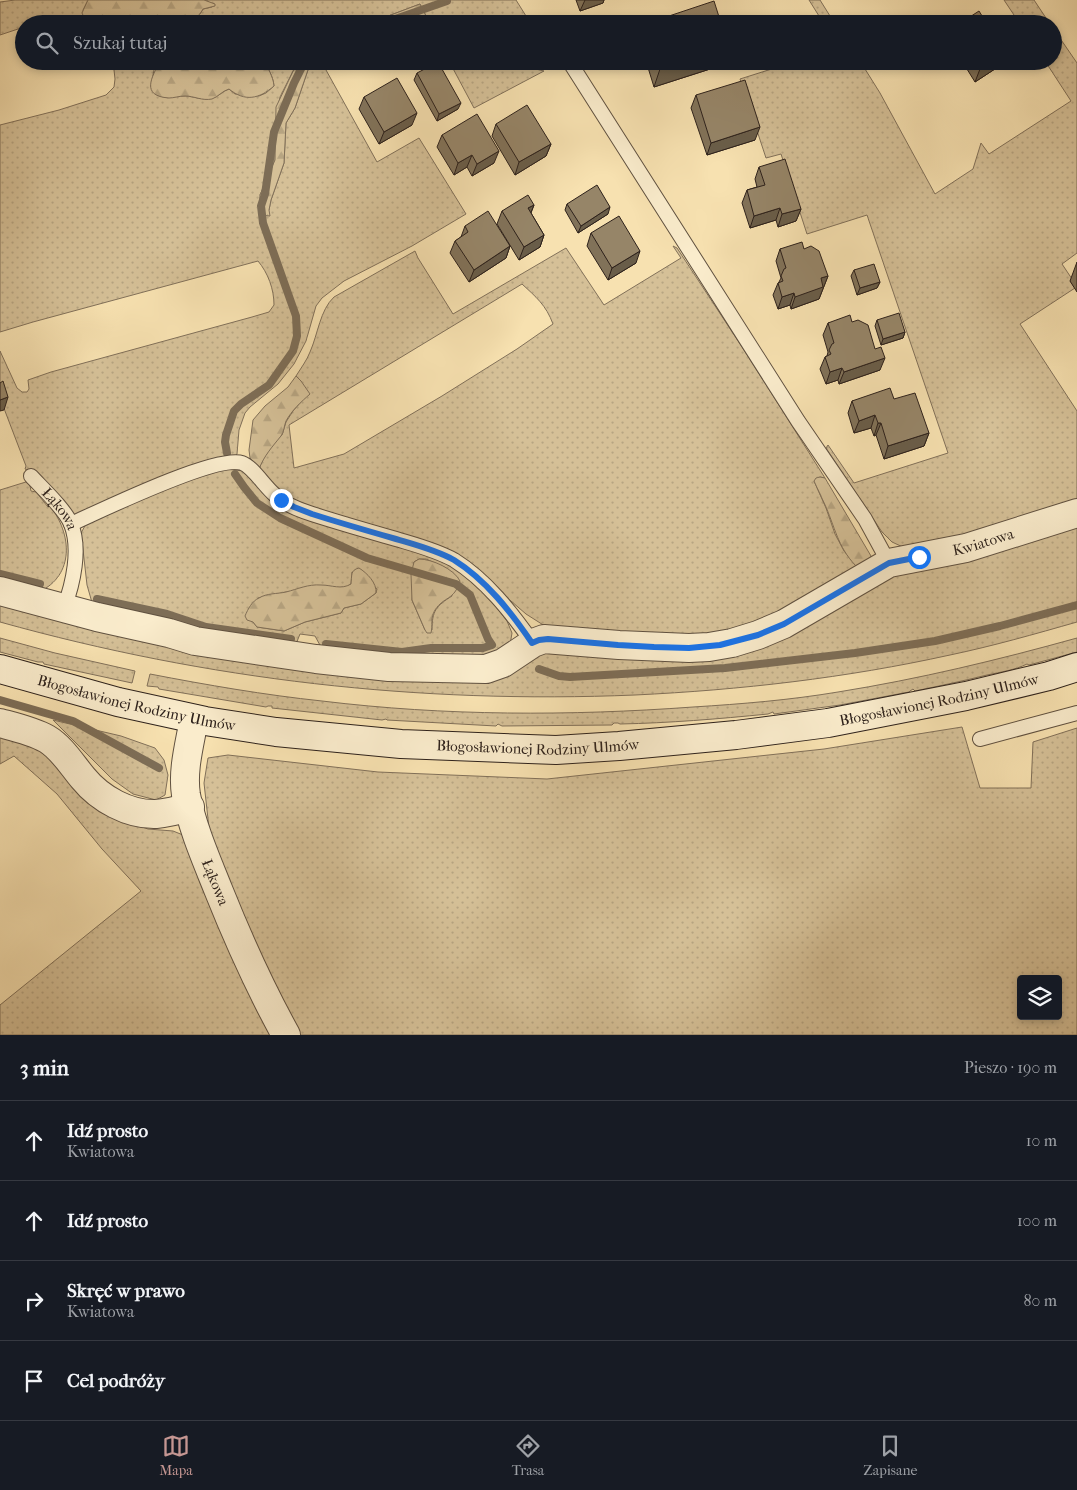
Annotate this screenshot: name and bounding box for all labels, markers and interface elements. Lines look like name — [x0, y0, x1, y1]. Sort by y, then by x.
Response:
search box — [15, 15, 1062, 70]
icon: search — [33, 29, 61, 57]
text: Szukaj tutaj — [73, 32, 167, 54]
street label: Łąkowa — [38, 484, 82, 533]
route end — [270, 489, 293, 512]
street label: Kwiatowa — [951, 524, 1017, 559]
route start — [908, 546, 931, 569]
street label: Błogosławionej Rodziny Ulmów — [838, 670, 1041, 730]
street label: Błogosławionej Rodziny Ulmów — [36, 671, 238, 735]
street label: Błogosławionej Rodziny Ulmów — [436, 735, 641, 759]
street label: Łąkowa — [198, 857, 233, 909]
map controls — [1017, 975, 1062, 1020]
button: layers — [1017, 975, 1062, 1020]
text: 3 min — [20, 1056, 69, 1080]
text: Pieszo · 190 m — [964, 1058, 1057, 1077]
text: Idź prosto — [67, 1120, 148, 1142]
icon: ahead — [20, 1127, 48, 1155]
text: 10 m — [1026, 1131, 1057, 1150]
text: Kwiatowa — [67, 1142, 134, 1161]
icon: ahead — [20, 1207, 48, 1235]
text: Idź prosto — [67, 1210, 148, 1232]
text: 100 m — [1017, 1211, 1057, 1230]
text: Skręć w prawo — [67, 1280, 185, 1302]
icon: right — [20, 1287, 48, 1315]
text: 80 m — [1023, 1291, 1057, 1310]
text: Kwiatowa — [67, 1302, 134, 1321]
icon: arrive — [20, 1367, 48, 1395]
text: Cel podróży — [67, 1370, 165, 1392]
tab: Mapa — [159, 1432, 193, 1479]
tab: Trasa — [512, 1432, 544, 1479]
tab: Zapisane — [863, 1432, 918, 1479]

